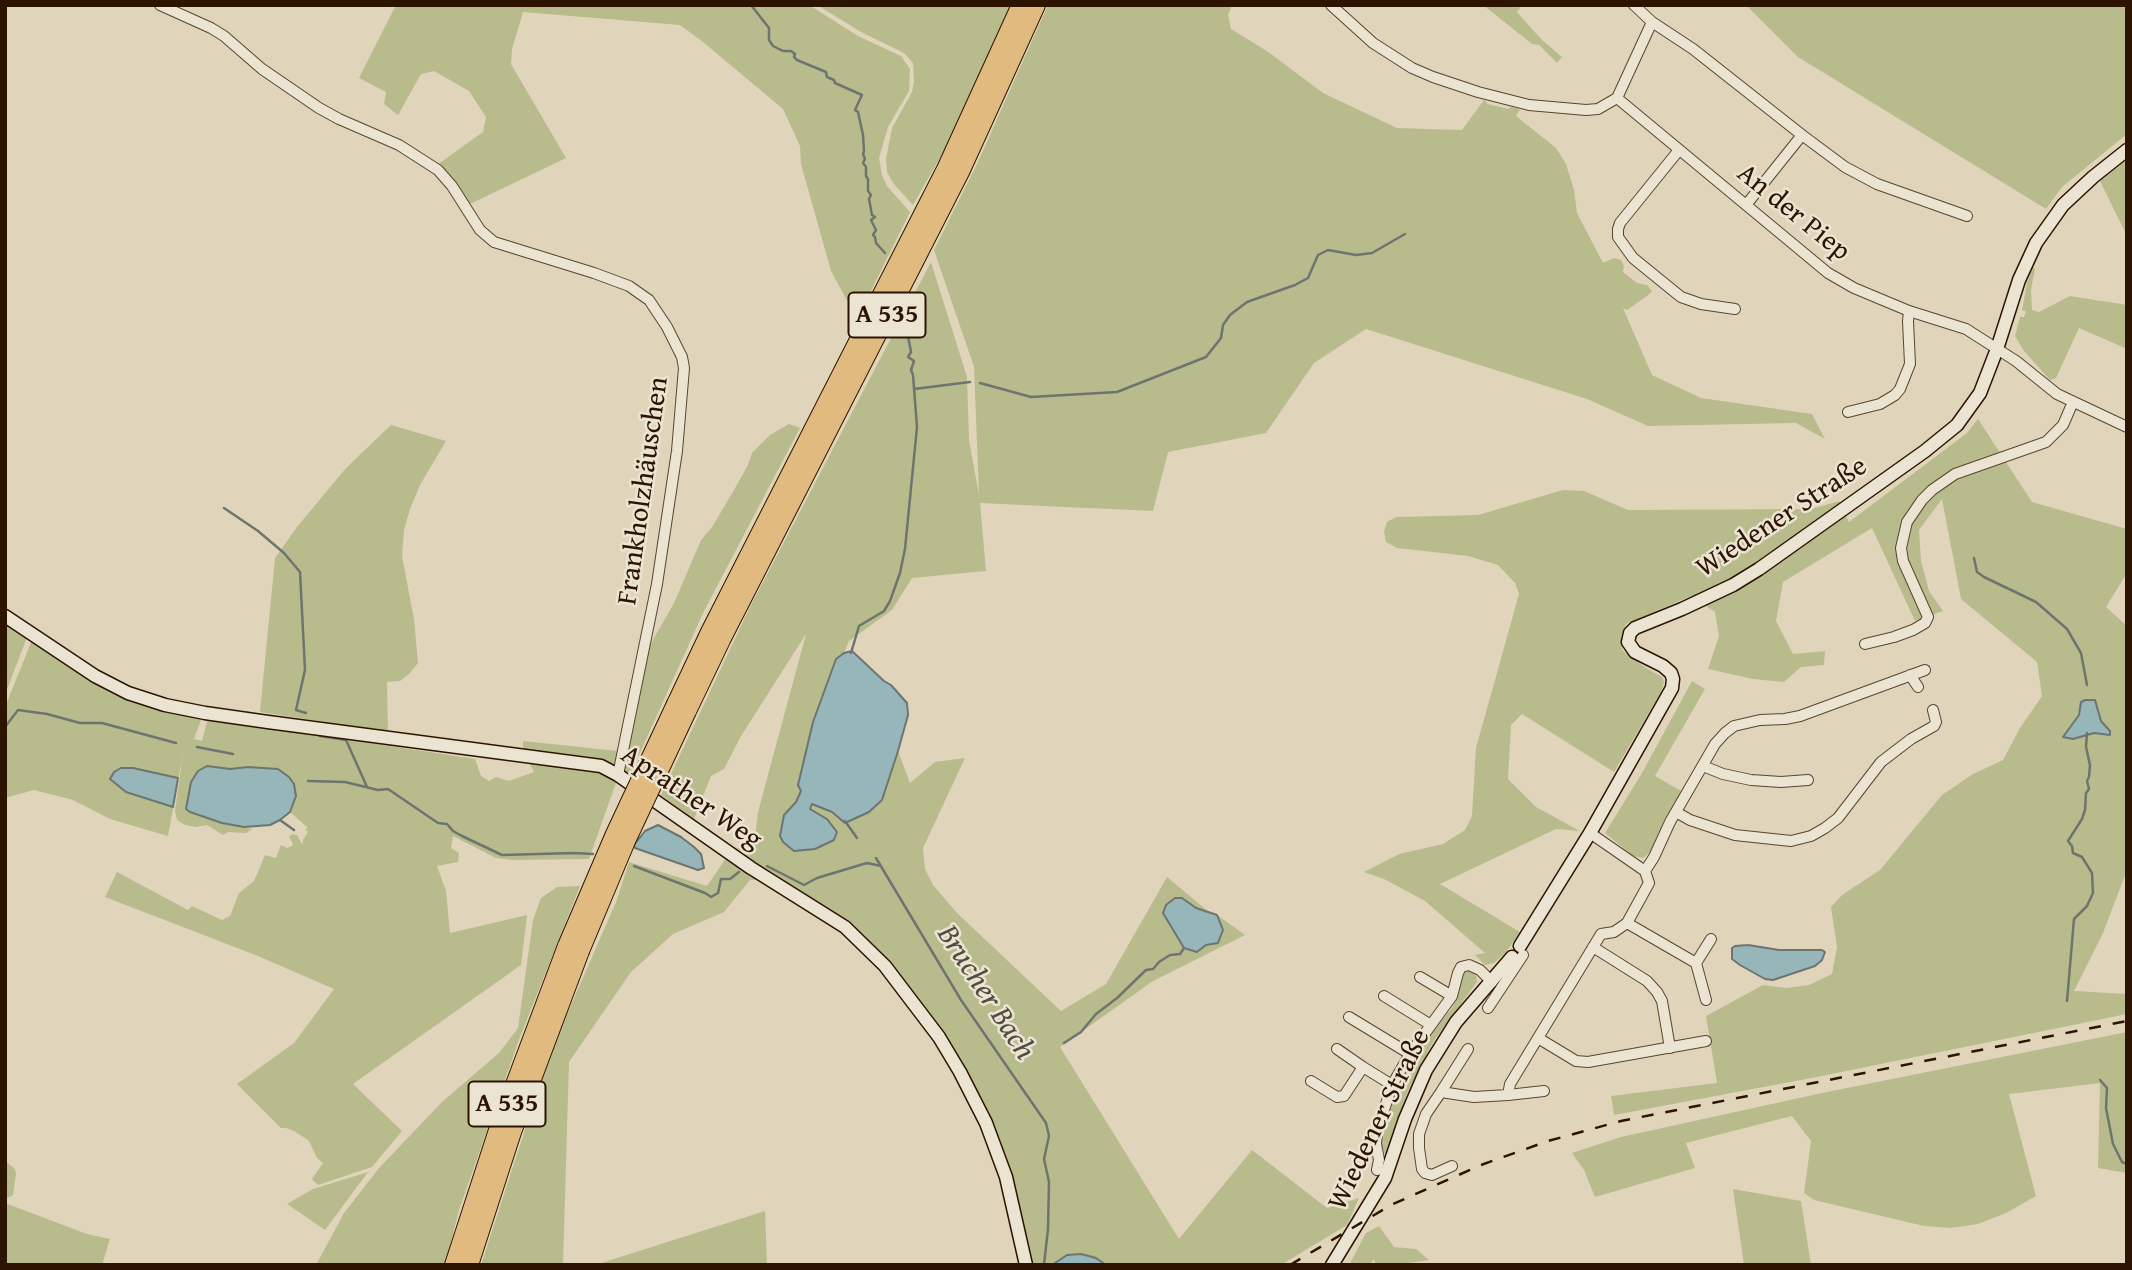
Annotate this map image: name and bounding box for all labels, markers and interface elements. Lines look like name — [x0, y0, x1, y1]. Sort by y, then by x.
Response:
street label: An der Piep — [1730, 157, 1856, 269]
road number: A 535 — [848, 292, 926, 338]
street label: Frankholzhäuschen — [611, 375, 677, 607]
street label: Wiedener Straße — [1690, 450, 1874, 586]
street label: Aprather Weg — [614, 739, 768, 857]
water label: Brucher Bach — [928, 919, 1042, 1067]
street label: Wiedener Straße — [1322, 1024, 1438, 1216]
road number: A 535 — [468, 1082, 546, 1126]

